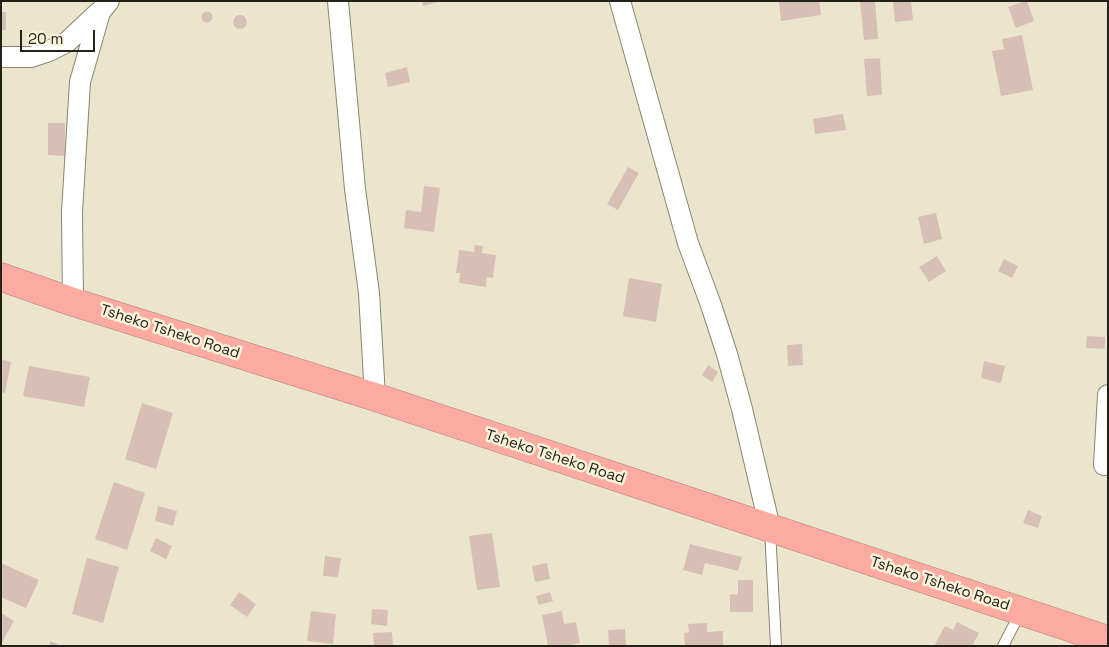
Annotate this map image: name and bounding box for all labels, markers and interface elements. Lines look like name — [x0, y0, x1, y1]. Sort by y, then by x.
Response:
scale bar — [22, 20, 98, 52]
text: 20 m — [28, 29, 63, 48]
street label: Tsheko Tsheko Road — [98, 301, 242, 363]
street label: Tsheko Tsheko Road — [483, 426, 627, 488]
street label: Tsheko Tsheko Road — [868, 553, 1012, 615]

